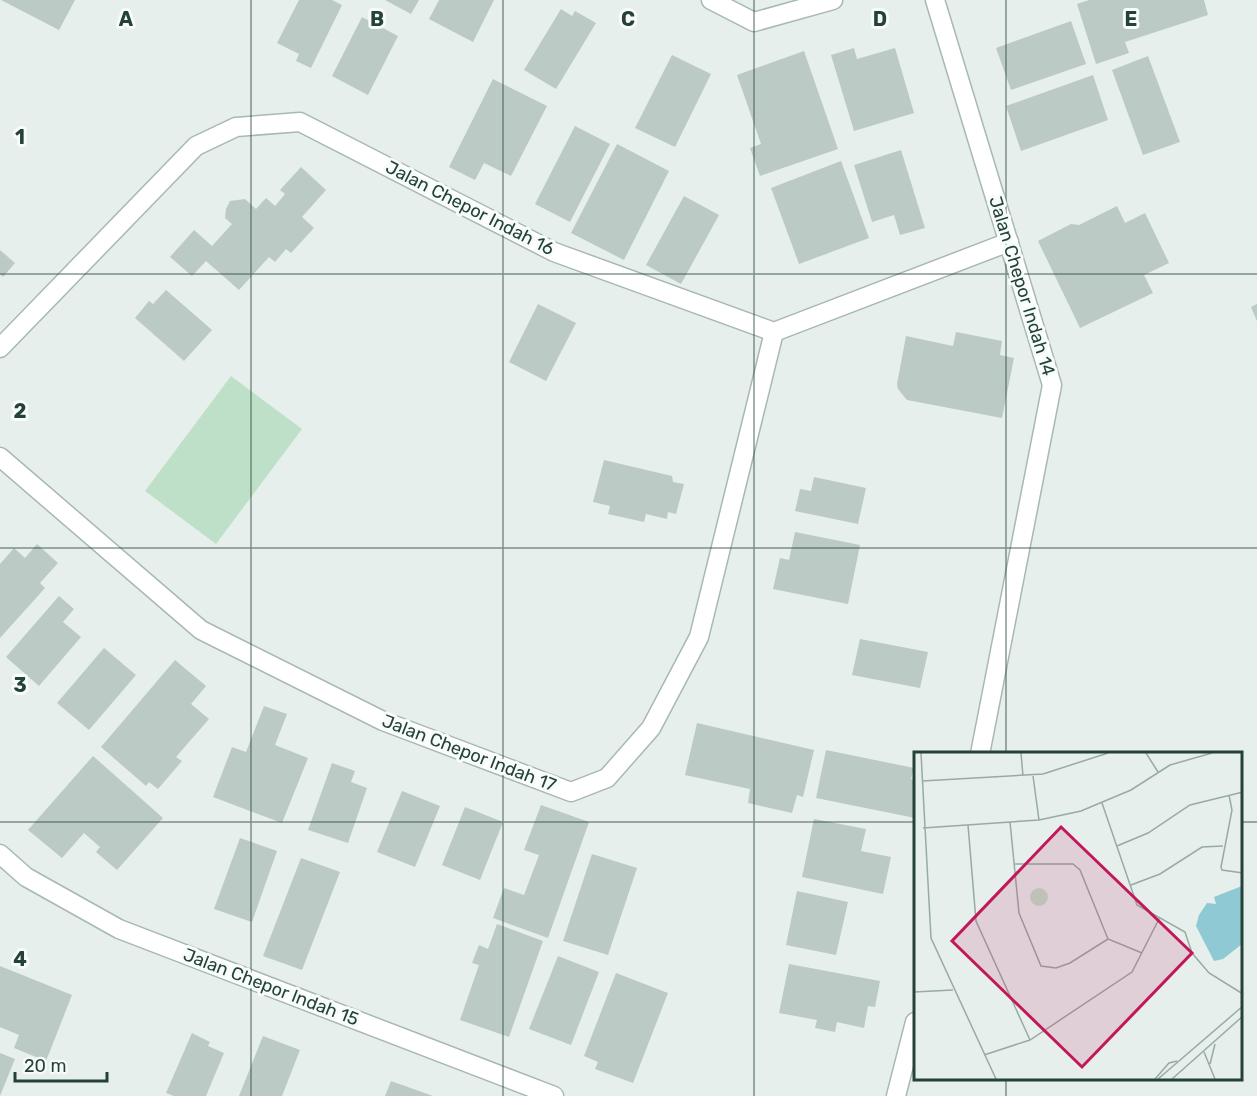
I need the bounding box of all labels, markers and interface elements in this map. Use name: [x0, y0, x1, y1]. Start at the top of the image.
text: A: [119, 7, 134, 31]
text: B: [370, 7, 384, 31]
text: C: [621, 7, 635, 31]
text: D: [873, 7, 887, 31]
text: E: [1125, 7, 1137, 31]
text: 1: [15, 125, 25, 149]
street label: Jalan Chepor Indah 16: [382, 156, 558, 260]
street label: Jalan Chepor Indah 14: [984, 194, 1060, 378]
text: 2: [14, 399, 27, 423]
text: 3: [13, 673, 27, 697]
street label: Jalan Chepor Indah 17: [379, 710, 559, 796]
inset map: [914, 752, 1242, 1081]
street label: Jalan Chepor Indah 15: [180, 943, 362, 1031]
text: 4: [13, 947, 27, 971]
scale bar: [15, 1045, 106, 1083]
text: 20 m: [24, 1055, 66, 1077]

